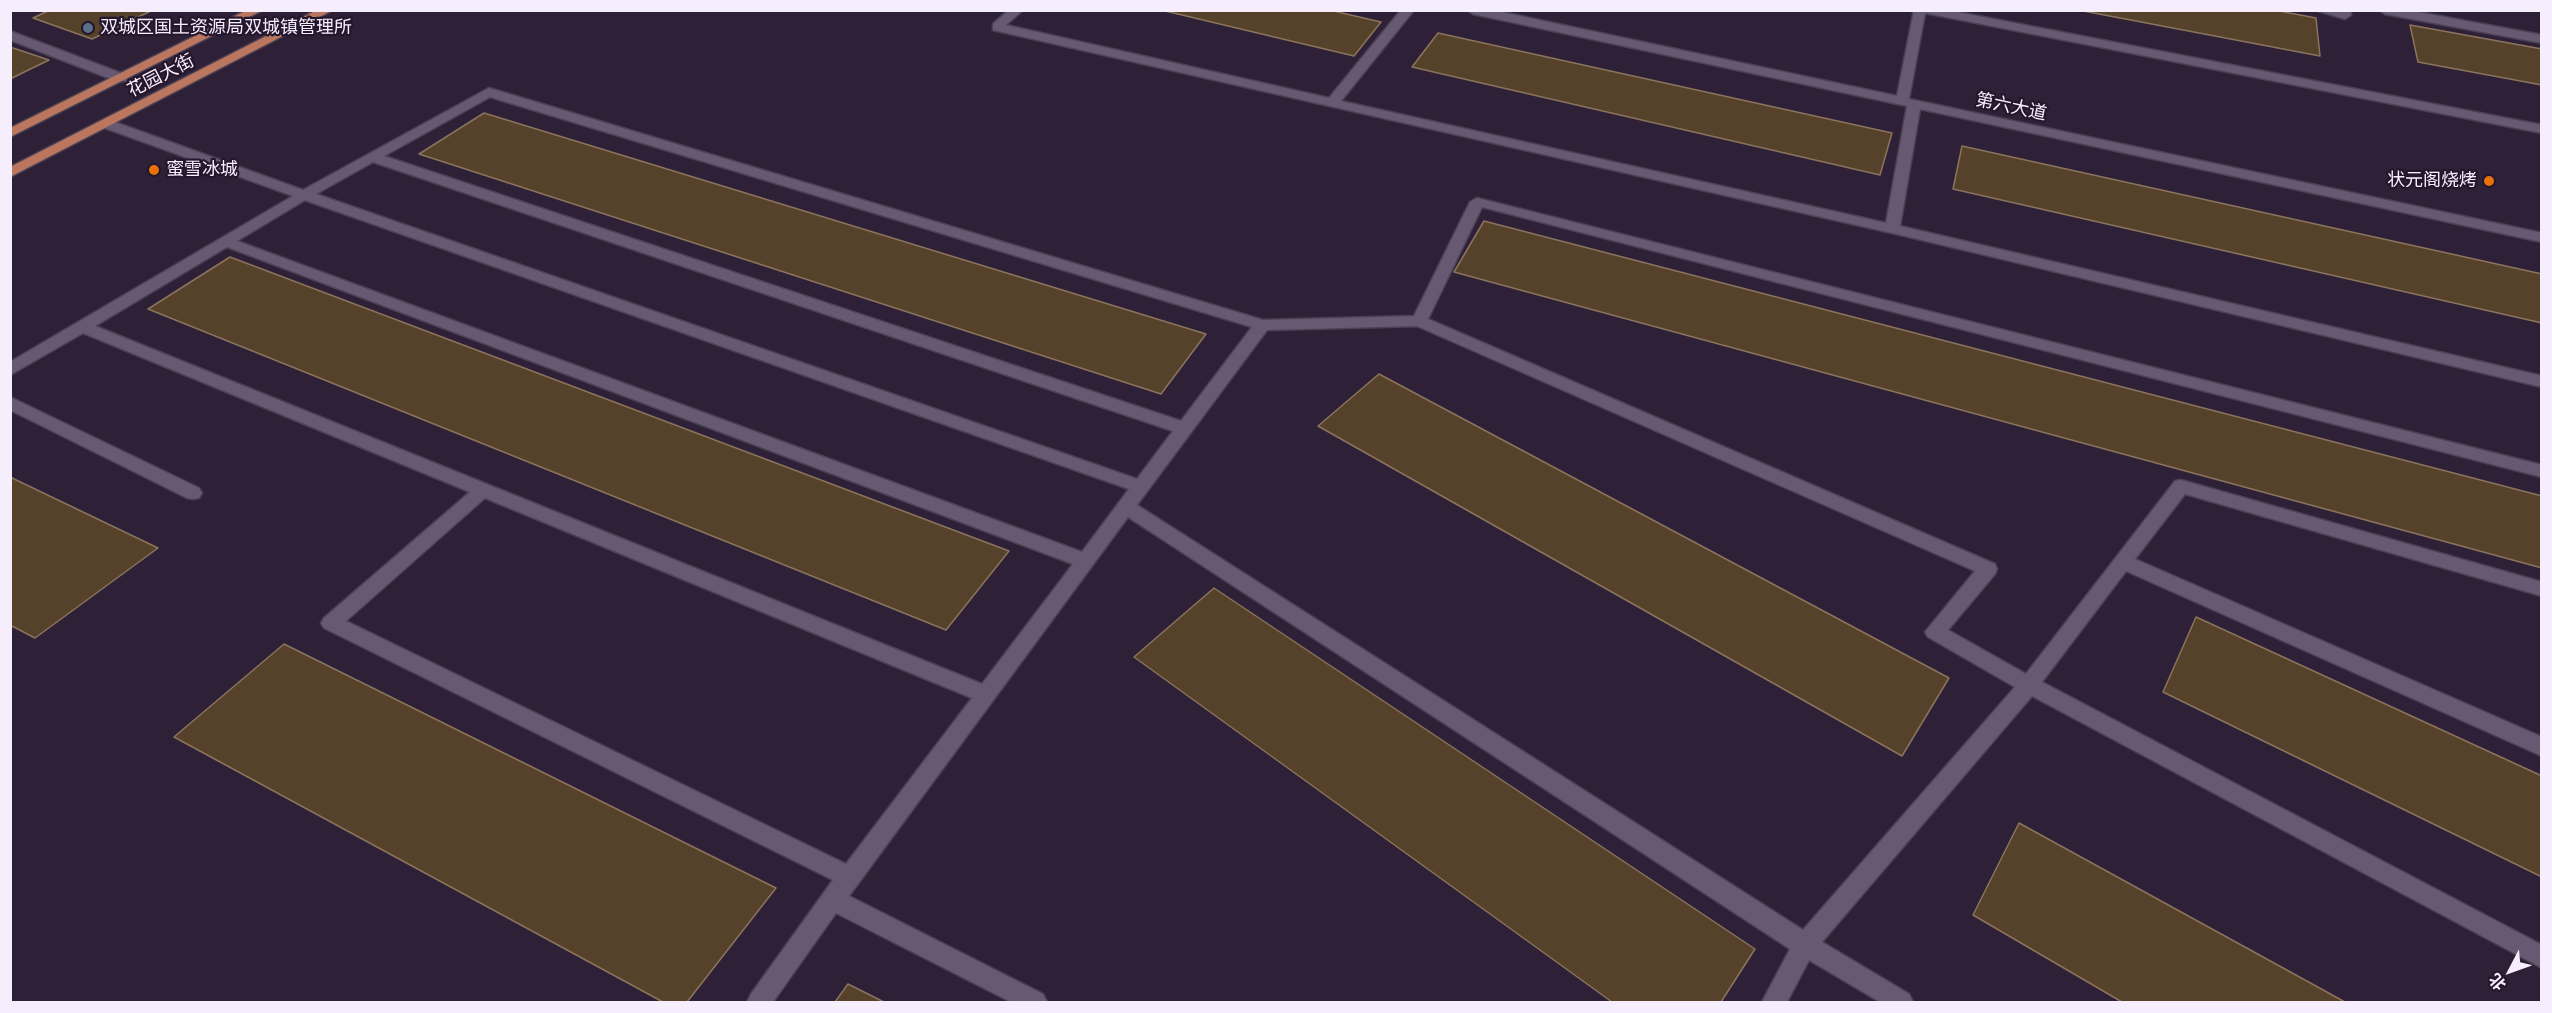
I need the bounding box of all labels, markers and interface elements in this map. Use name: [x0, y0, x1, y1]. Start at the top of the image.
place label: 双城区国土资源局双城镇管理所: [100, 17, 352, 39]
marker: 双城区国土资源局双城镇管理所: [81, 21, 95, 35]
street label: 花园大街: [124, 50, 198, 102]
street label: 第六大道: [1974, 89, 2048, 125]
place label: 蜜雪冰城: [166, 159, 238, 181]
marker: 蜜雪冰城: [147, 163, 161, 177]
place label: 状元阁烧烤: [2387, 170, 2477, 192]
marker: 状元阁烧烤: [2482, 174, 2496, 188]
north arrow: [2480, 941, 2540, 1001]
text: 北: [2482, 969, 2511, 997]

